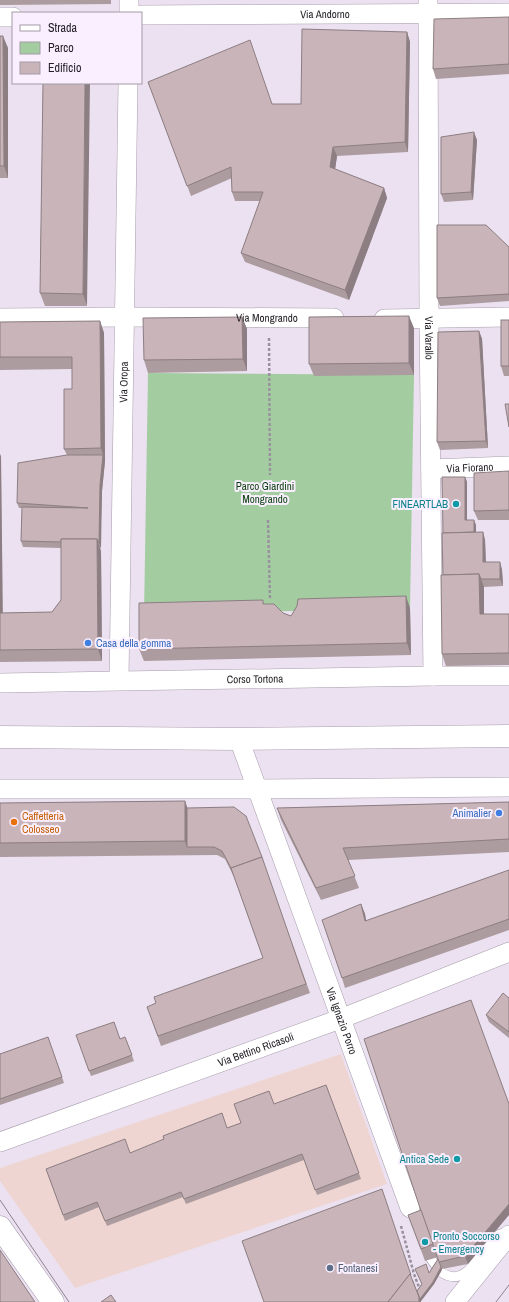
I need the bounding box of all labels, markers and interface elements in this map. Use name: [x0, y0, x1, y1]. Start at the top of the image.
street label: Via Andorno: [300, 7, 350, 21]
legend: [12, 12, 142, 84]
text: Strada: [48, 20, 78, 36]
text: Parco: [48, 40, 74, 56]
text: Edificio: [48, 60, 81, 76]
street label: Via Mongrando: [236, 311, 298, 325]
street label: Via Varallo: [422, 316, 436, 360]
street label: Via Oropa: [116, 361, 131, 403]
street label: Via Fiorano: [446, 460, 494, 475]
park label: Parco Giardini Mongrando: [236, 479, 294, 506]
place label: FINEARTLAB: [393, 497, 448, 511]
marker: FINEARTLAB: [451, 499, 461, 509]
place label: Casa della gomma: [96, 636, 171, 650]
marker: Casa della gomma: [83, 638, 93, 648]
street label: Corso Tortona: [227, 671, 283, 686]
place label: Animalier: [451, 806, 491, 820]
marker: Animalier: [494, 808, 504, 818]
place label: Caffetteria Colosseo: [22, 809, 64, 836]
marker: Caffetteria Colosseo: [9, 817, 19, 827]
street label: Via Ignazio Porro: [323, 985, 360, 1056]
street label: Via Bettino Ricasoli: [216, 1029, 296, 1070]
place label: Antica Sede: [399, 1152, 449, 1166]
marker: Antica Sede: [452, 1154, 462, 1164]
place label: Pronto Soccorso - Emergency: [433, 1229, 500, 1256]
marker: Pronto Soccorso - Emergency: [420, 1237, 430, 1247]
place label: Fontanesi: [338, 1261, 378, 1275]
marker: Fontanesi: [325, 1263, 335, 1273]

